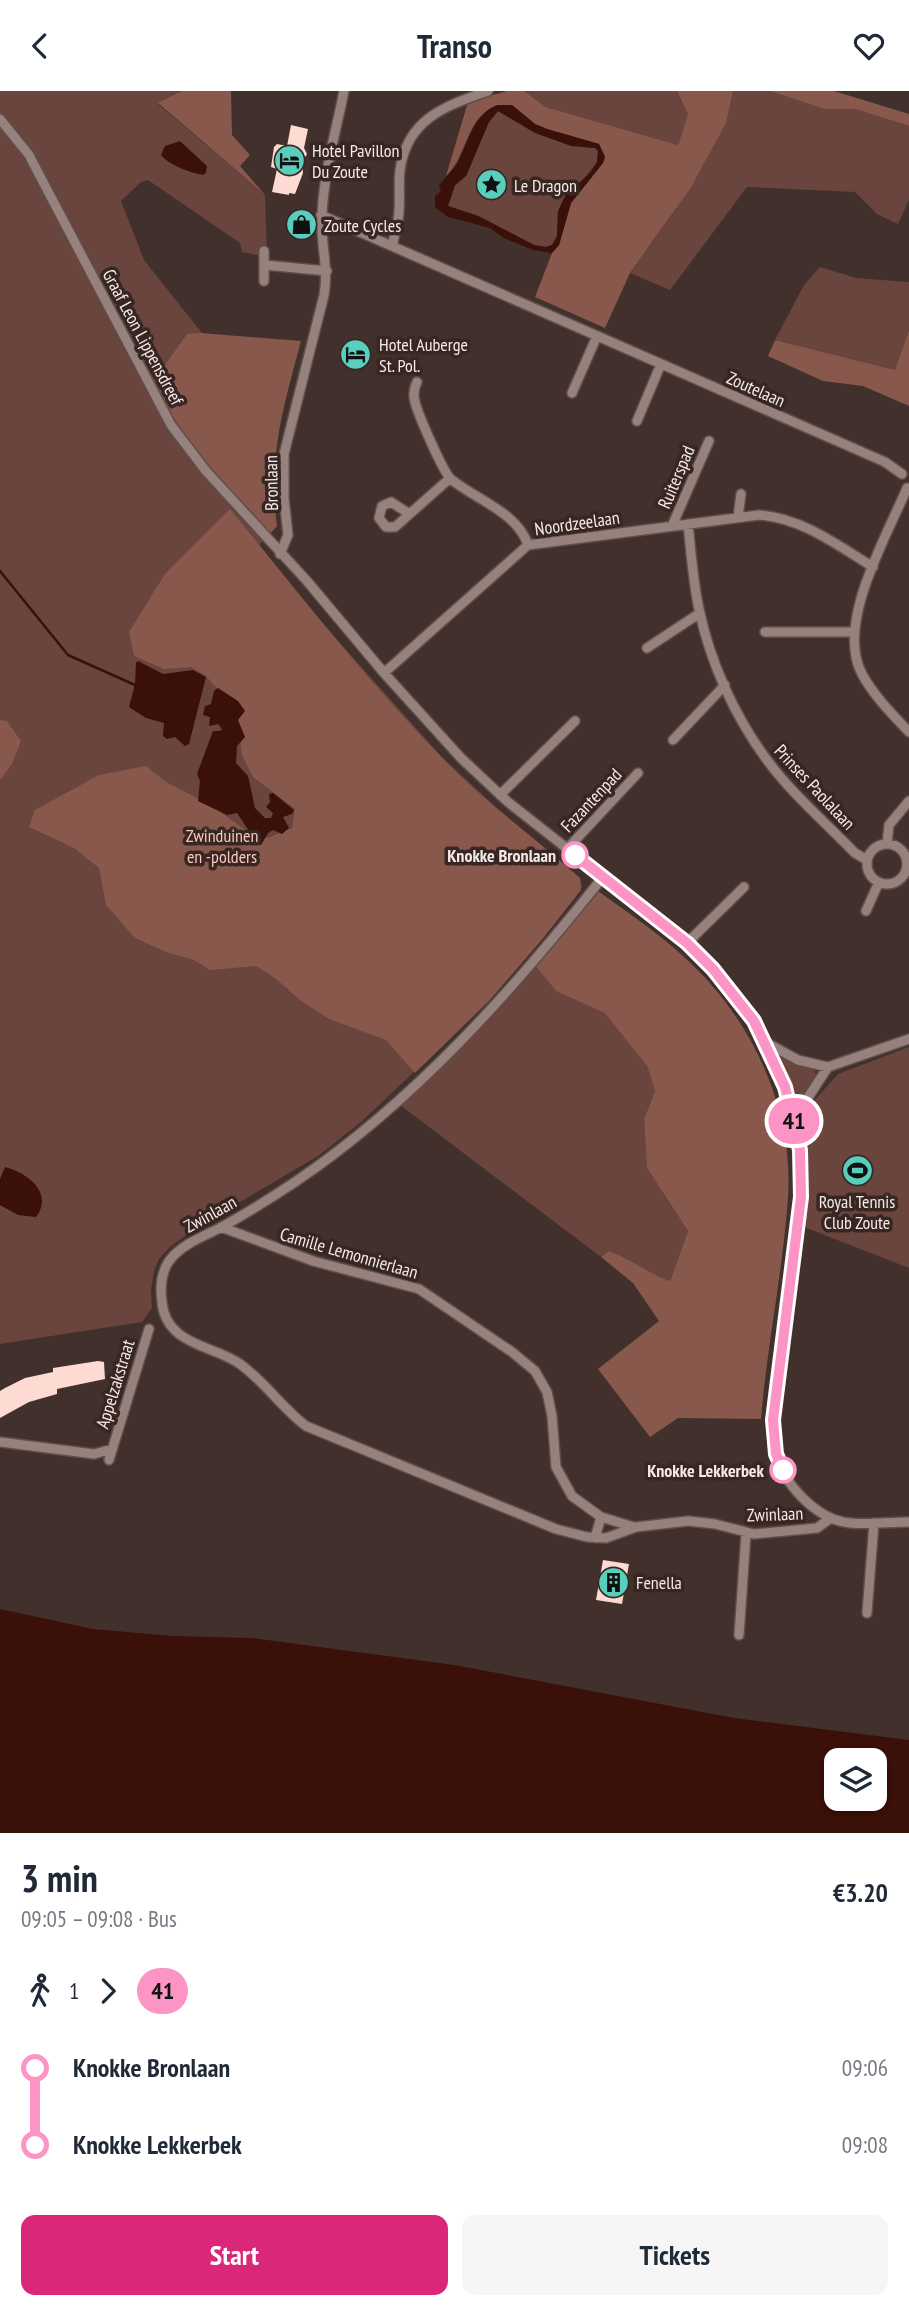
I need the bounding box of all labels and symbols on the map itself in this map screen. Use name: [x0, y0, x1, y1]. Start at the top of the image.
place label: Hotel Pavillon Du Zoute: [312, 139, 399, 183]
hotel icon: Hotel Pavillon Du Zoute: [272, 143, 306, 177]
place icon: Le Dragon: [474, 168, 508, 202]
place label: Le Dragon: [514, 174, 577, 197]
shop icon: Zoute Cycles: [284, 208, 318, 242]
place label: Zoute Cycles: [324, 214, 401, 237]
street label: Graaf Leon Lippensdreef: [97, 265, 189, 410]
place label: Hotel Auberge St. Pol.: [379, 333, 468, 377]
hotel icon: Hotel Auberge St. Pol.: [339, 337, 373, 371]
street label: Zoutelaan: [723, 366, 789, 412]
street label: Ruiterspad: [652, 442, 700, 512]
street label: Bronlaan: [259, 455, 283, 511]
street label: Noordzeelaan: [533, 506, 621, 540]
street label: Prinses Paolalaan: [770, 740, 860, 834]
street label: Fazantenpad: [556, 763, 626, 837]
park label: Zwinduinen en -polders: [186, 824, 258, 868]
marker: Knokke Bronlaan: [562, 842, 588, 868]
place label: Knokke Bronlaan: [447, 844, 556, 867]
line badge: 41: [762, 1098, 826, 1144]
sports icon: Royal Tennis Club Zoute: [840, 1153, 874, 1187]
street label: Zwinlaan: [180, 1190, 240, 1238]
place label: Royal Tennis Club Zoute: [819, 1190, 895, 1234]
street label: Camille Lemonnierlaan: [277, 1222, 421, 1284]
street label: Appelzakstraat: [91, 1337, 139, 1431]
marker: Knokke Lekkerbek: [770, 1457, 796, 1483]
place label: Knokke Lekkerbek: [647, 1459, 765, 1482]
street label: Zwinlaan: [746, 1502, 804, 1526]
building icon: Fenella: [596, 1565, 630, 1599]
place label: Fenella: [636, 1571, 682, 1594]

